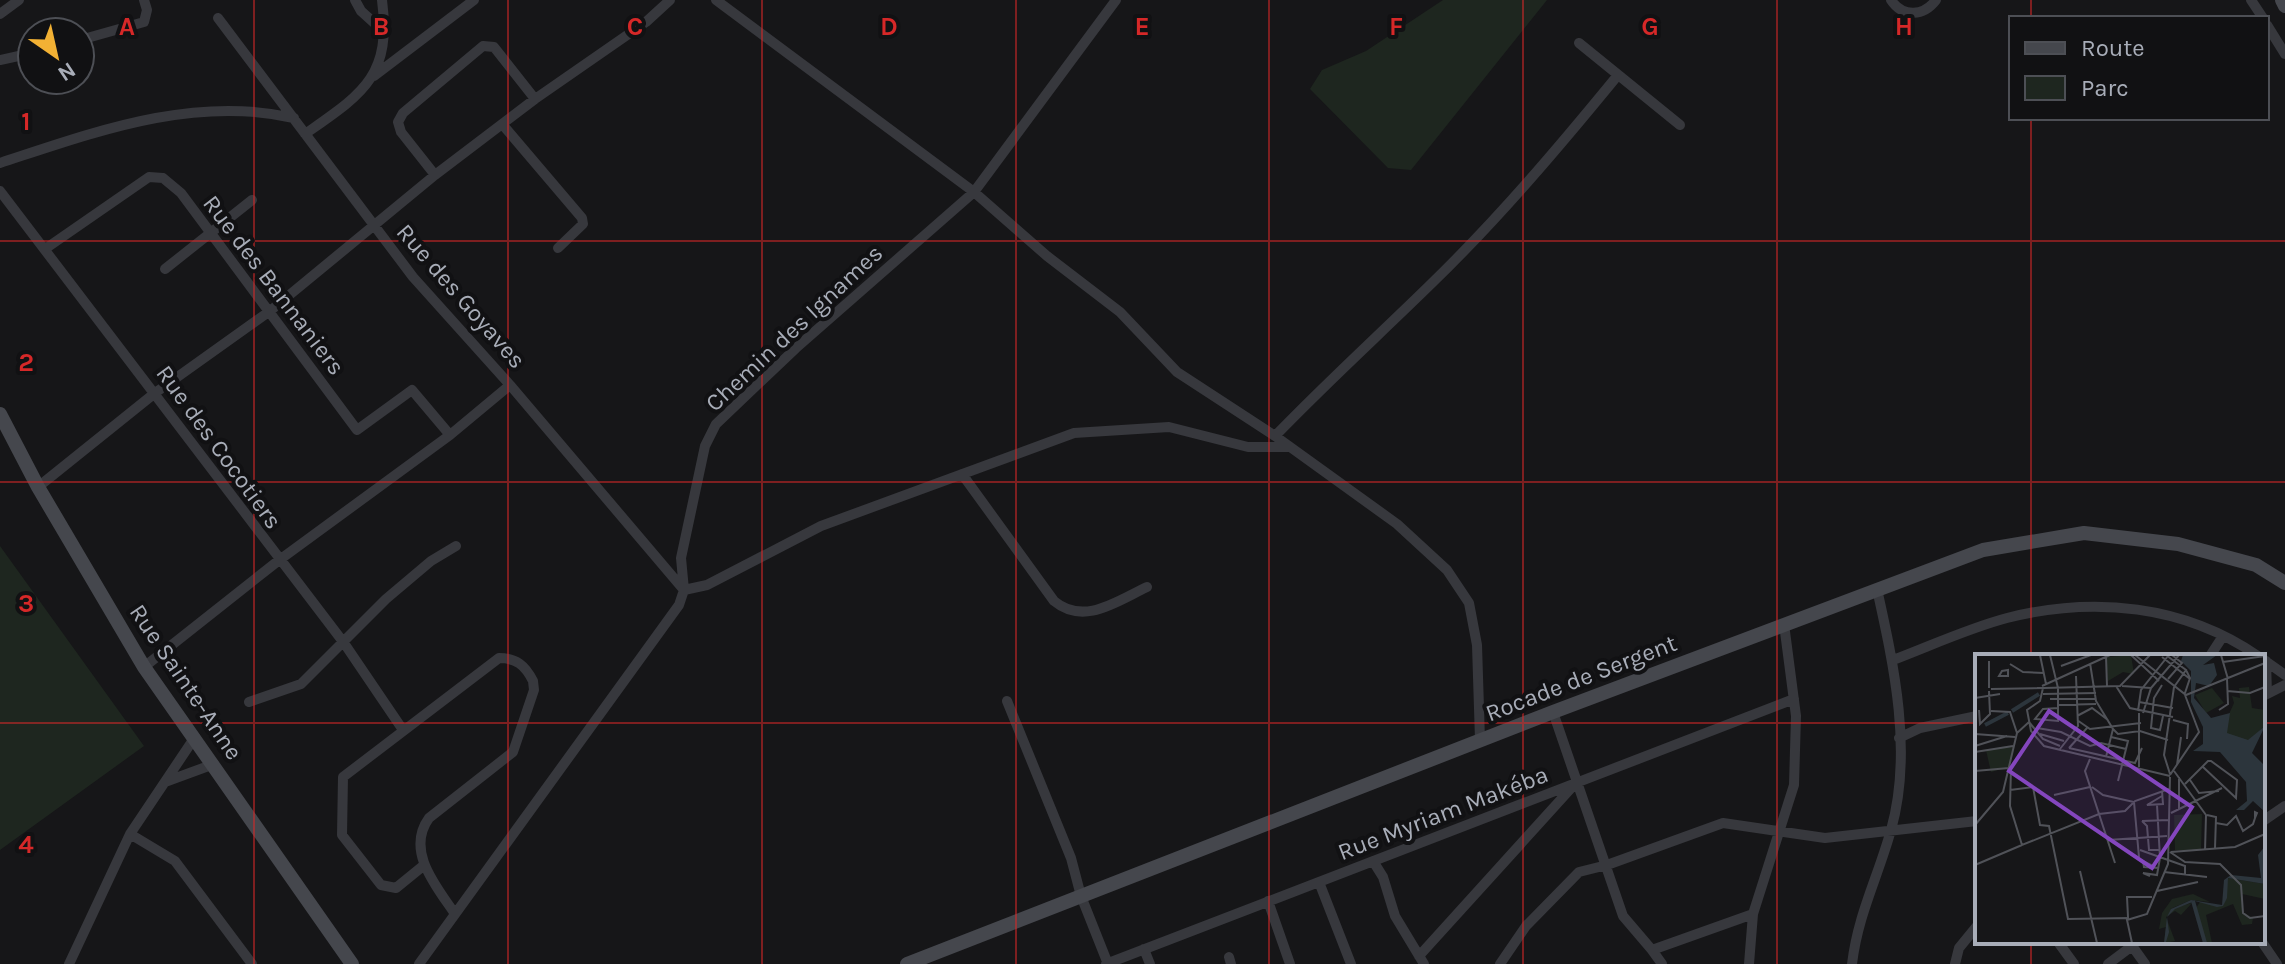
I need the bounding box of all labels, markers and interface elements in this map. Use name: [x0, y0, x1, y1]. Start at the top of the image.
text: A: [119, 11, 135, 42]
text: B: [373, 11, 389, 42]
text: C: [627, 11, 643, 42]
text: D: [880, 11, 898, 42]
text: E: [1134, 11, 1150, 42]
text: F: [1389, 11, 1403, 42]
text: G: [1641, 11, 1659, 42]
text: H: [1895, 11, 1913, 42]
north arrow: [16, 16, 96, 96]
legend: [2009, 16, 2269, 120]
text: Route: [2081, 34, 2145, 62]
text: N: [53, 57, 80, 87]
text: Parc: [2081, 74, 2129, 102]
text: 1: [21, 106, 31, 137]
street label: Rue des Bannaniers: [197, 190, 351, 380]
street label: Rue des Goyaves: [391, 218, 531, 374]
street label: Chemin des Ignames: [700, 239, 888, 417]
text: 2: [18, 347, 34, 378]
street label: Rue des Cocotiers: [150, 360, 288, 534]
text: 3: [18, 588, 34, 619]
street label: Rue Sainte-Anne: [124, 599, 248, 765]
street label: Rocade de Sergent: [1482, 629, 1680, 727]
inset map: [1975, 654, 2265, 944]
street label: Rue Myriam Makéba: [1334, 760, 1552, 866]
text: 4: [18, 829, 34, 860]

